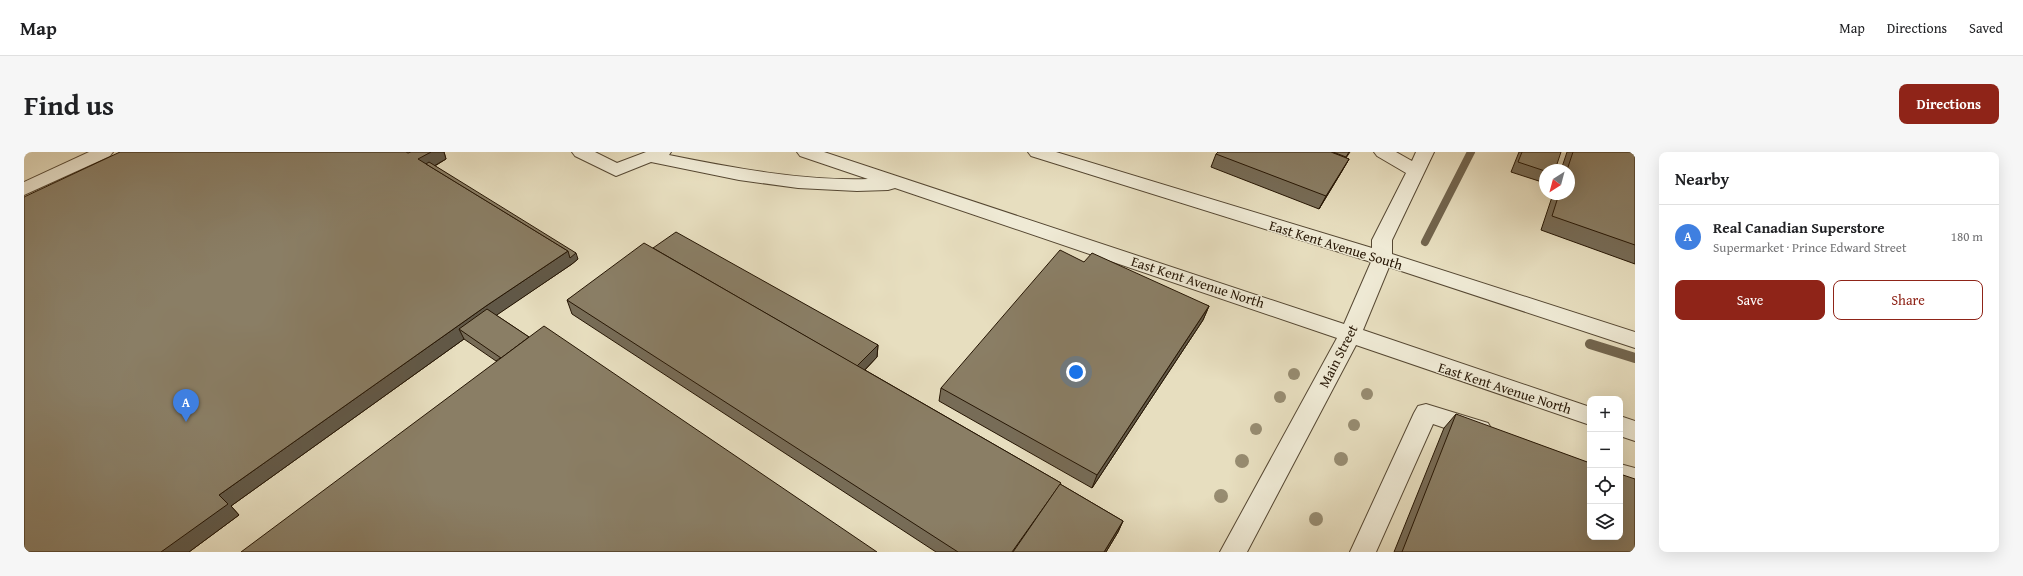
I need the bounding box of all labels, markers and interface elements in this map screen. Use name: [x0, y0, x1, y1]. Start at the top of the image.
text: Map: [20, 14, 57, 42]
text: Map: [1839, 18, 1865, 38]
text: Directions: [1887, 18, 1947, 38]
text: Saved: [1969, 18, 2003, 38]
text: Find us: [24, 84, 114, 125]
button: Directions: [1899, 84, 1999, 124]
north arrow: [1539, 164, 1575, 200]
text: Nearby: [1675, 166, 1729, 191]
street label: East Kent Avenue South: [1267, 215, 1405, 275]
text: Real Canadian Superstore: [1713, 217, 1885, 238]
text: A: [1684, 227, 1692, 246]
text: 180 m: [1951, 227, 1983, 246]
text: Supermarket · Prince Edward Street: [1713, 238, 1907, 257]
street label: East Kent Avenue North: [1129, 251, 1267, 313]
button: Save: [1675, 280, 1825, 320]
button: Share: [1833, 280, 1983, 320]
street label: Main Street: [1314, 321, 1362, 391]
street label: East Kent Avenue North: [1436, 357, 1574, 419]
your location: [1066, 362, 1086, 382]
pin: A: [173, 389, 199, 422]
map controls: [1587, 396, 1623, 540]
button: +: [1587, 396, 1623, 432]
button: −: [1587, 432, 1623, 468]
button: locate: [1587, 468, 1623, 504]
button: layers: [1587, 504, 1623, 540]

